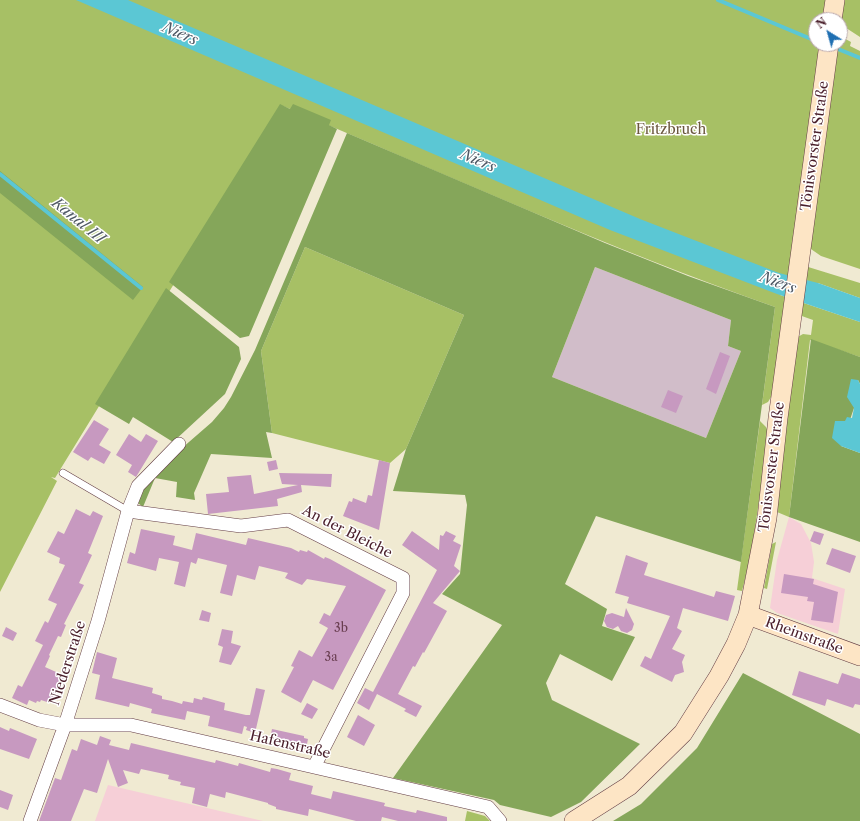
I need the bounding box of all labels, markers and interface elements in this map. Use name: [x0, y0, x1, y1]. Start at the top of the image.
north arrow: [808, 12, 848, 52]
text: N: [813, 15, 829, 32]
water label: Niers: [159, 18, 201, 50]
street label: Tönisvorster Straße: [798, 80, 832, 212]
park label: Fritzbruch: [636, 122, 706, 138]
water label: Niers: [457, 145, 499, 177]
water label: Kanal III: [48, 194, 108, 248]
water label: Niers: [757, 268, 799, 298]
street label: Tönisvorster Straße: [756, 401, 788, 533]
street label: An der Bleiche: [299, 502, 395, 562]
street label: Rheinstraße: [763, 614, 845, 658]
street label: Niederstraße: [46, 619, 90, 707]
house number: 3b: [334, 622, 348, 636]
house number: 3a: [325, 651, 337, 665]
street label: Hafenstraße: [248, 728, 332, 762]

